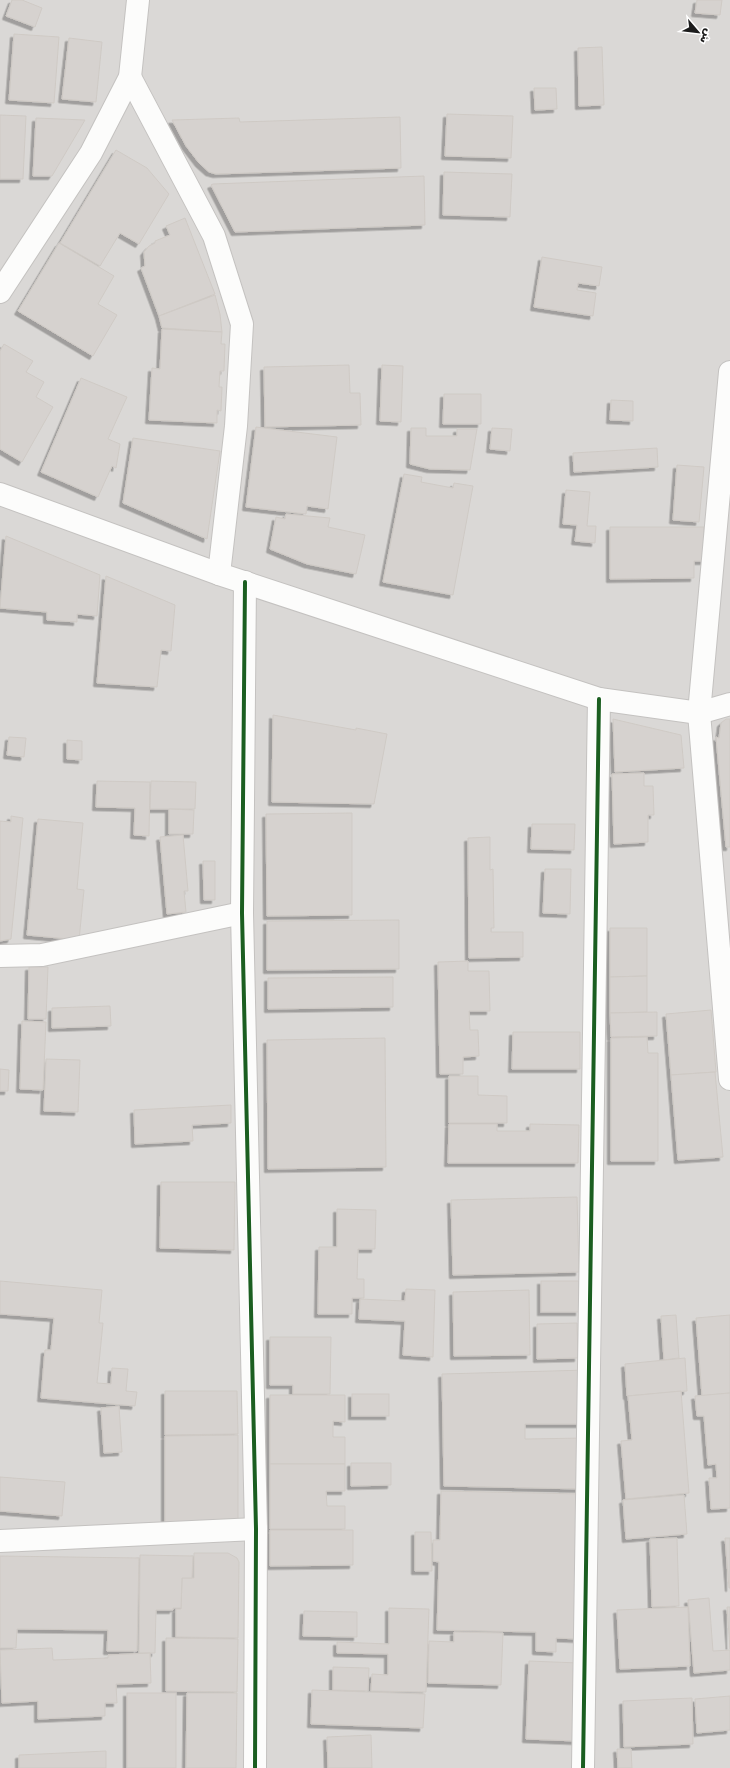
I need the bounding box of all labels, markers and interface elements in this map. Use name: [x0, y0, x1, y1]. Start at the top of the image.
north arrow: [678, 12, 718, 52]
text: ش: [697, 27, 716, 46]

